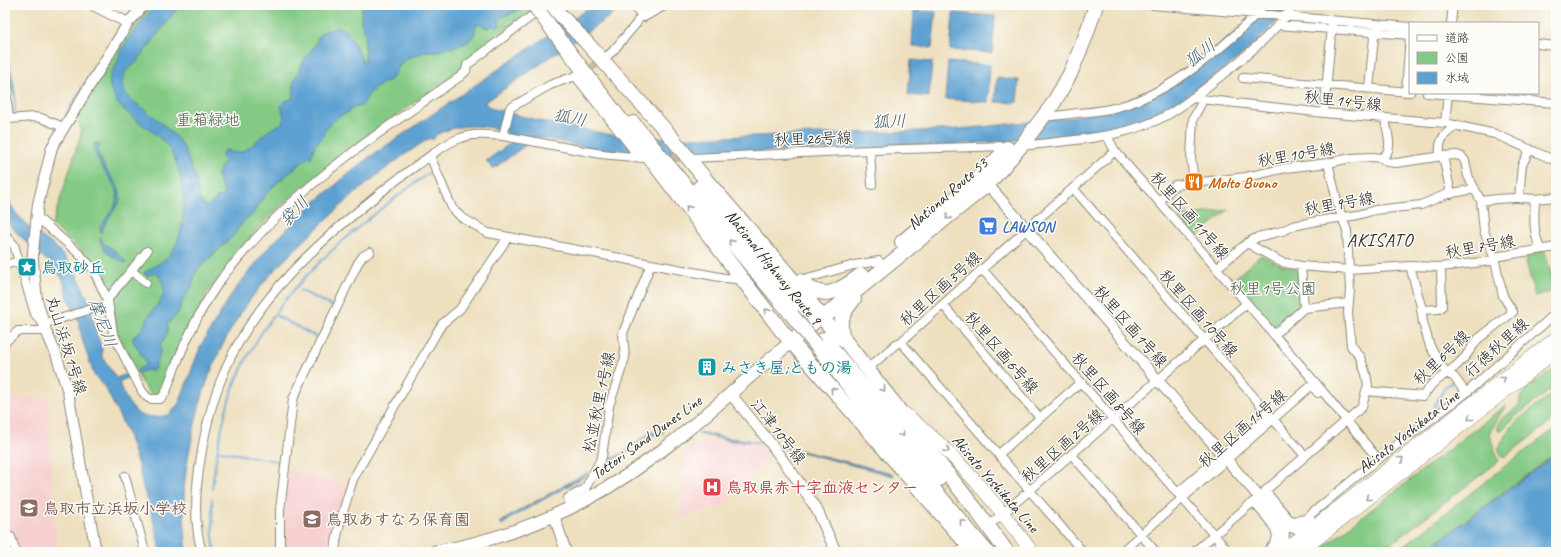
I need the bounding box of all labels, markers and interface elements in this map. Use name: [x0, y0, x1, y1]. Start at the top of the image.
legend: [1409, 22, 1539, 94]
text: 道路: [1445, 30, 1469, 46]
water label: 狐川: [1180, 35, 1220, 72]
text: 公園: [1445, 50, 1469, 66]
text: 水域: [1445, 70, 1469, 86]
street label: 秋里14号線: [1303, 87, 1383, 115]
water label: 狐川: [551, 104, 589, 131]
park label: 重箱緑地: [176, 110, 240, 130]
water label: 狐川: [872, 110, 906, 133]
street label: 秋里26号線: [774, 128, 853, 150]
street label: 秋里10号線: [1256, 138, 1337, 172]
street label: National Route 53: [903, 152, 993, 234]
street label: 秋里区画11号線: [1145, 167, 1233, 264]
restaurant icon: Molto Buono: [1183, 171, 1205, 193]
place label: Molto Buono: [1208, 173, 1279, 193]
street label: 秋里9号線: [1302, 188, 1376, 220]
water label: 袋川: [275, 192, 314, 231]
one-way arrow: [686, 206, 693, 213]
street label: National Highway Route 9: [721, 206, 827, 330]
one-way arrow: [946, 213, 953, 220]
supermarket icon: LAWSON: [977, 215, 999, 237]
place label: LAWSON: [1002, 217, 1057, 237]
district label: AKISATO: [1347, 229, 1414, 251]
street label: 秋里7号線: [1443, 231, 1517, 263]
one-way arrow: [729, 239, 736, 247]
street label: 秋里区画3号線: [896, 247, 986, 331]
place icon: 鳥取砂丘: [16, 256, 38, 278]
place label: 鳥取砂丘: [41, 258, 105, 278]
street label: 秋里区画10号線: [1154, 265, 1242, 362]
park label: 秋里1号公園: [1229, 279, 1317, 299]
street label: 秋里区画1号線: [1089, 281, 1172, 372]
street label: 丸山浜坂1号線: [41, 293, 91, 398]
water label: 摩尼川: [84, 296, 121, 351]
street label: 秋里区画6号線: [960, 307, 1043, 398]
one-way arrow: [765, 309, 772, 316]
street label: 行徳秋里線: [1460, 314, 1533, 382]
street label: 秋里6号線: [1409, 326, 1474, 390]
street label: 秋里区画8号線: [1067, 348, 1150, 439]
street label: 松並秋里1号線: [578, 350, 619, 455]
building icon: みさき屋;ともの湯: [696, 356, 718, 378]
place label: みさき屋;ともの湯: [721, 358, 852, 378]
one-way arrow: [1499, 377, 1506, 384]
one-way arrow: [878, 384, 885, 391]
street label: 秋里区画14号線: [1194, 385, 1291, 473]
street label: Akisato Yoshikata Line: [1354, 385, 1465, 478]
one-way arrow: [830, 387, 837, 394]
street label: Tottori Sand Dunes Line: [588, 390, 707, 485]
street label: 江津10号線: [746, 395, 810, 469]
street label: 秋里区画2号線: [1017, 404, 1108, 487]
one-way arrow: [1468, 413, 1475, 420]
one-way arrow: [897, 429, 904, 436]
street label: Akisato Yoshikata Line: [947, 431, 1044, 538]
one-way arrow: [942, 445, 950, 453]
one-way arrow: [1396, 457, 1403, 464]
hospital icon: 鳥取県赤十字血液センター: [701, 476, 723, 498]
place label: 鳥取県赤十字血液センター: [726, 478, 918, 498]
one-way arrow: [1366, 494, 1373, 501]
school or university icon: 鳥取市立浜坂小学校: [18, 497, 40, 519]
place label: 鳥取市立浜坂小学校: [43, 499, 187, 519]
school or university icon: 鳥取あすなろ保育園: [301, 508, 323, 530]
place label: 鳥取あすなろ保育園: [326, 510, 470, 530]
one-way arrow: [959, 520, 966, 527]

